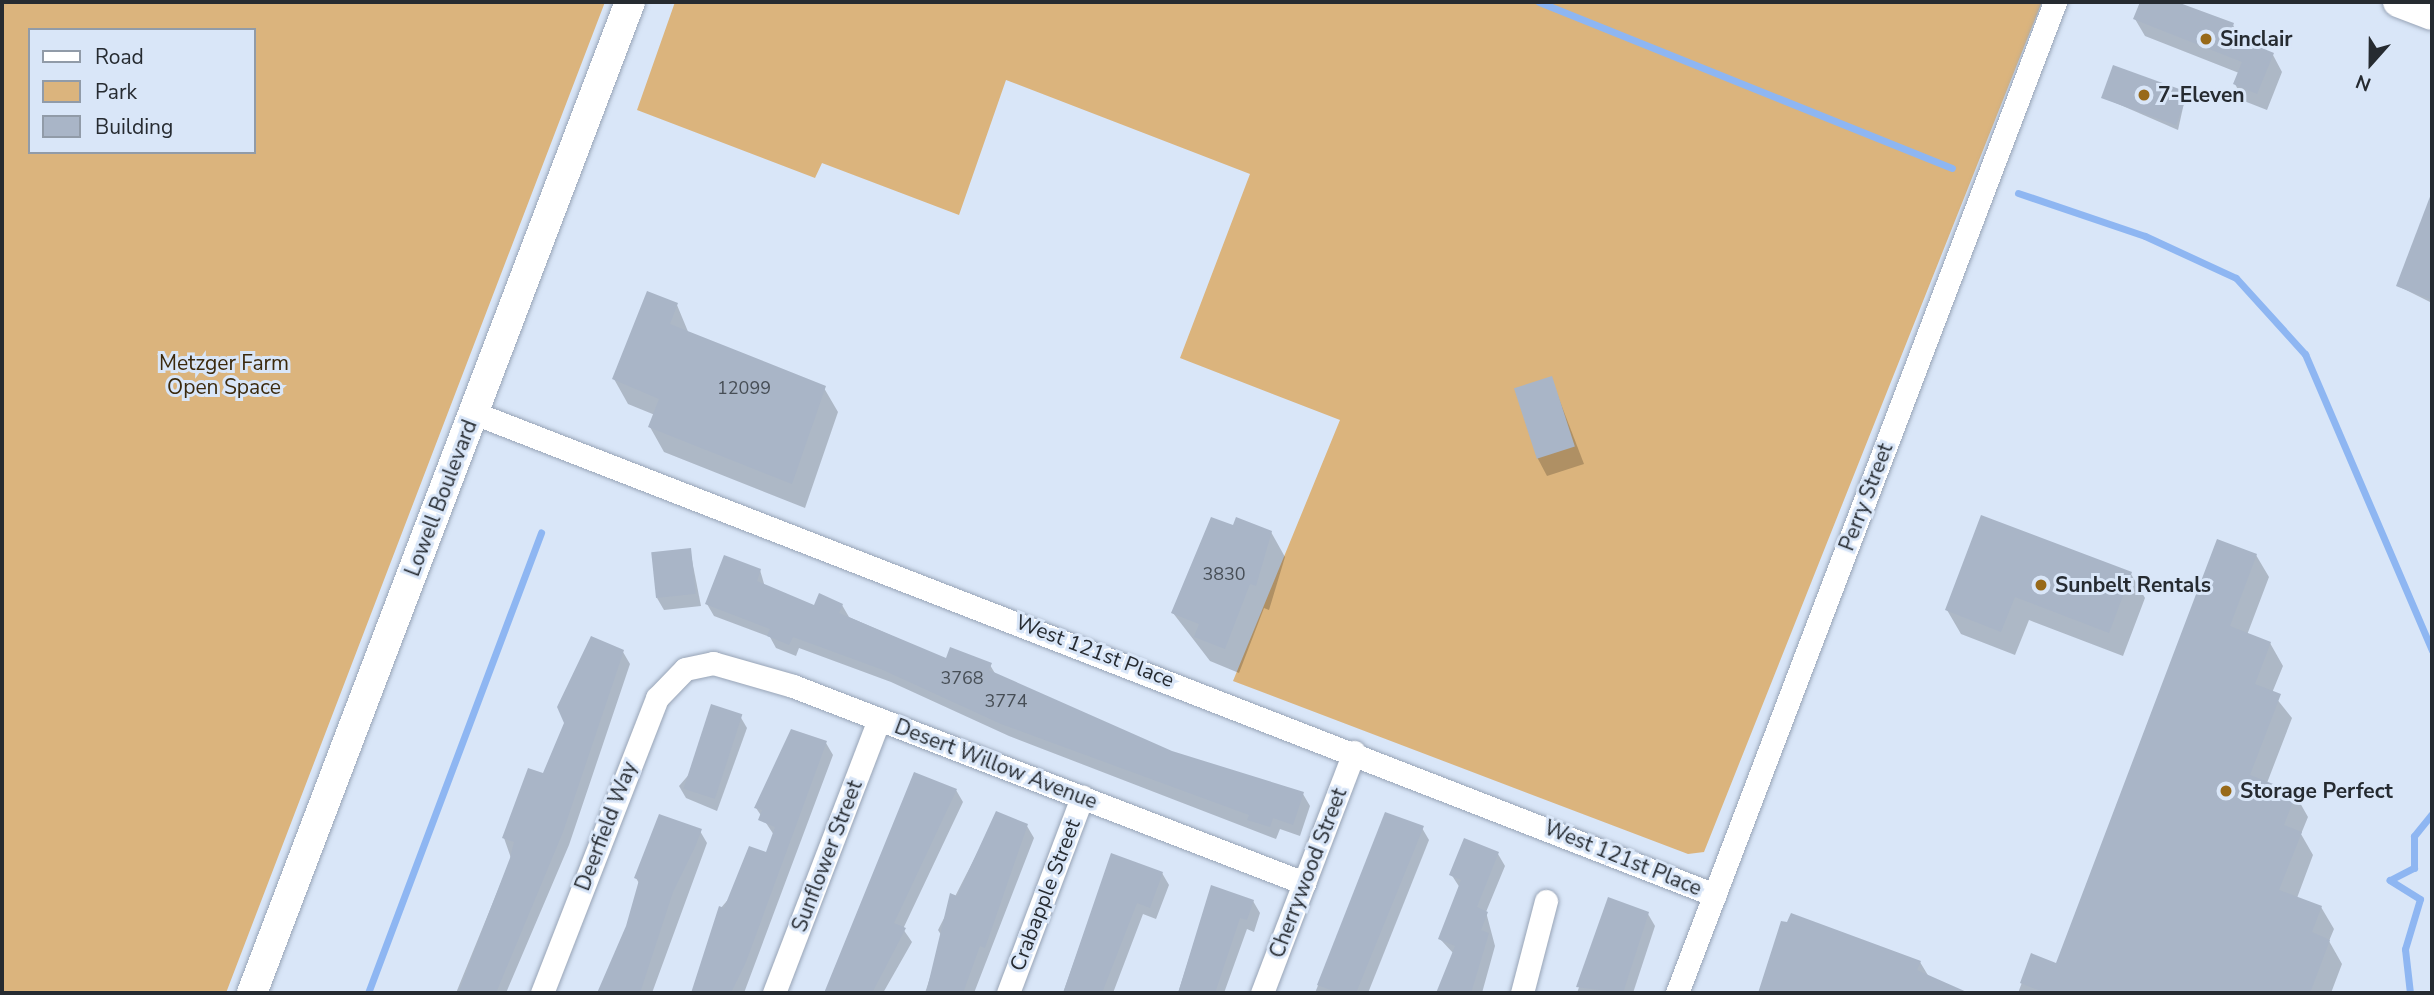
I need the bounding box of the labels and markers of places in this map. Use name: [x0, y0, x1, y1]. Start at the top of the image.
place label: Sinclair: [2220, 26, 2293, 52]
marker: Sinclair: [2198, 31, 2214, 47]
place label: 7-Eleven: [2158, 82, 2245, 108]
marker: 7-Eleven: [2136, 87, 2152, 103]
place label: Sunbelt Rentals: [2055, 572, 2211, 598]
marker: Sunbelt Rentals: [2033, 577, 2049, 593]
place label: Storage Perfect: [2240, 778, 2393, 804]
marker: Storage Perfect: [2218, 783, 2234, 799]

